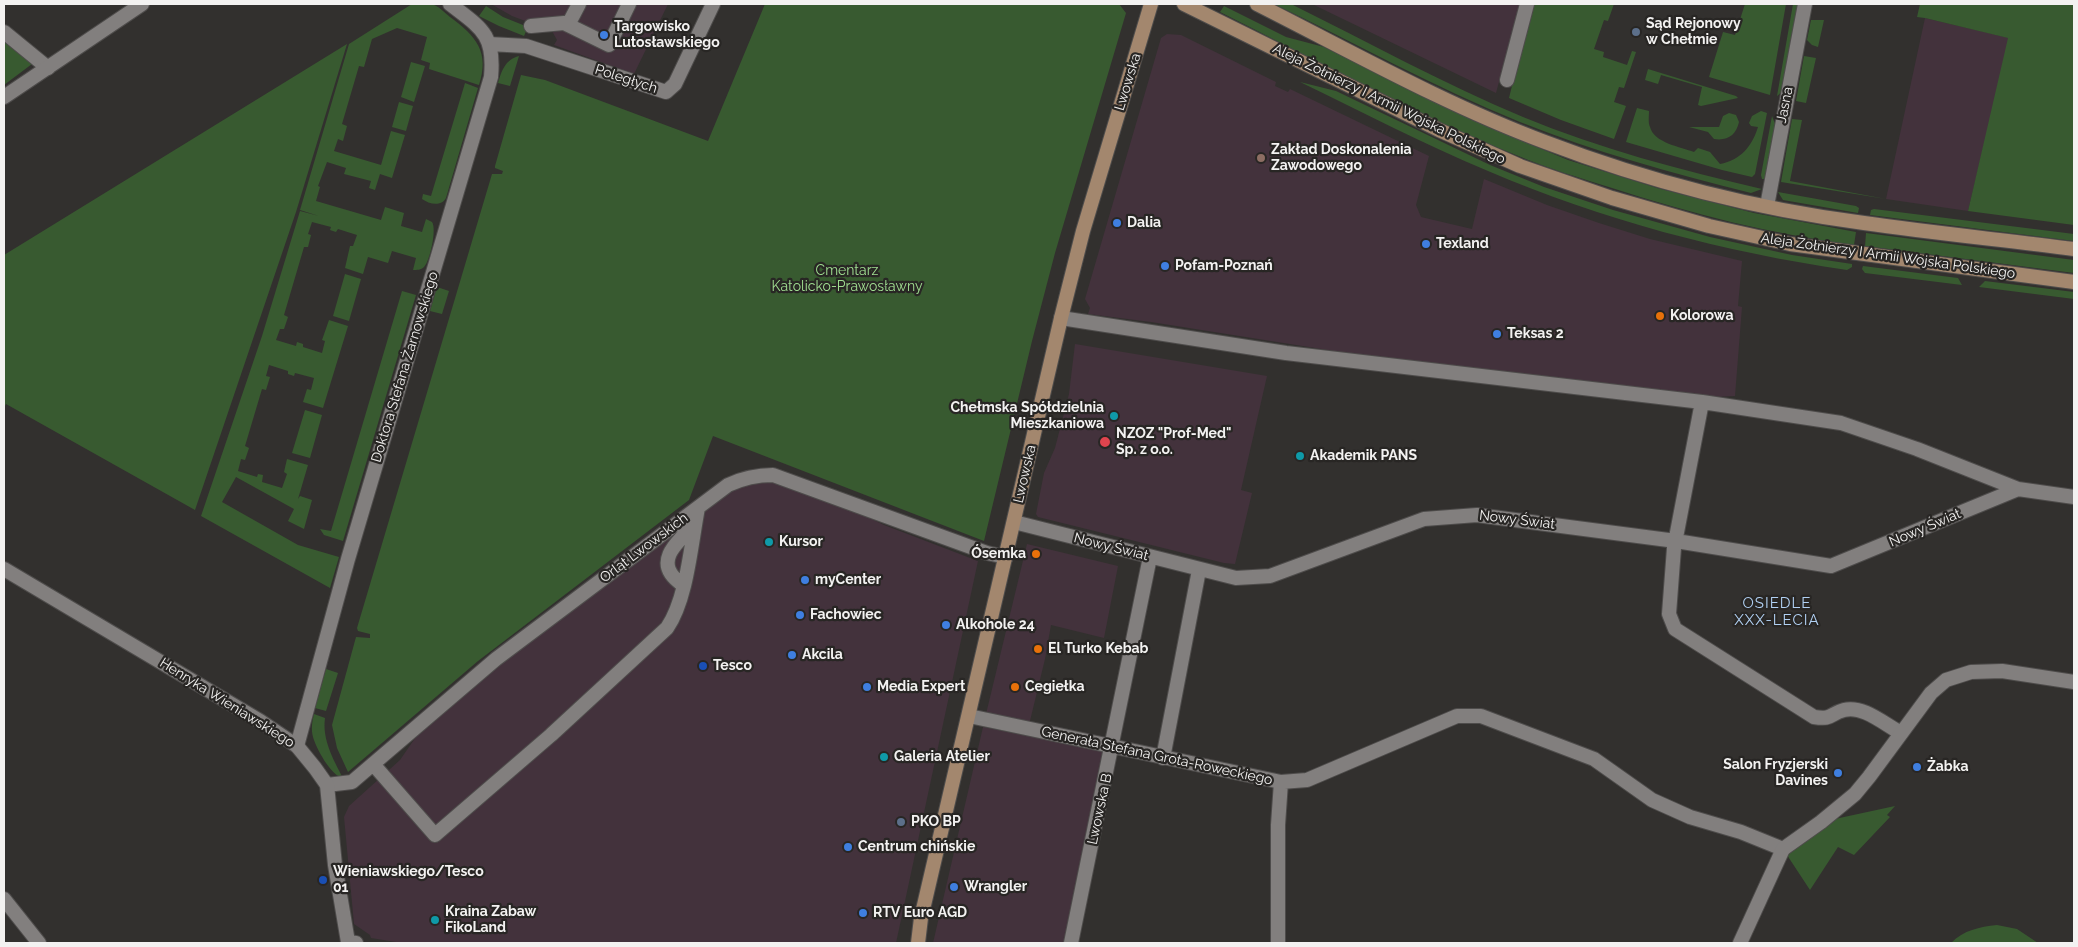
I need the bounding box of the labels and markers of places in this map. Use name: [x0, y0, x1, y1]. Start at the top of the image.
place label: Sąd Rejonowy w Chełmie: [1646, 16, 1741, 48]
place label: Targowisko Lutosławskiego: [614, 19, 720, 52]
marker: Sąd Rejonowy w Chełmie: [1630, 26, 1642, 38]
marker: Targowisko Lutosławskiego: [598, 29, 610, 41]
place label: Zakład Doskonalenia Zawodowego: [1271, 142, 1412, 174]
marker: Zakład Doskonalenia Zawodowego: [1255, 152, 1267, 164]
place label: Dalia: [1127, 215, 1161, 231]
marker: Dalia: [1111, 217, 1123, 229]
place label: Texland: [1436, 236, 1489, 252]
marker: Texland: [1420, 238, 1432, 250]
place label: Pofam-Poznań: [1175, 258, 1273, 274]
marker: Pofam-Poznań: [1159, 260, 1171, 272]
place label: Kolorowa: [1670, 308, 1733, 324]
marker: Kolorowa: [1654, 310, 1666, 322]
place label: Teksas 2: [1507, 326, 1564, 342]
marker: Teksas 2: [1491, 328, 1503, 340]
place label: Chełmska Spółdzielnia Mieszkaniowa: [951, 400, 1104, 432]
marker: Chełmska Spółdzielnia Mieszkaniowa: [1108, 410, 1120, 422]
place label: NZOZ "Prof-Med" Sp. z o.o.: [1116, 426, 1232, 458]
marker: NZOZ "Prof-Med" Sp. z o.o.: [1098, 435, 1112, 449]
place label: Akademik PANS: [1310, 448, 1417, 464]
marker: Akademik PANS: [1294, 450, 1306, 462]
place label: Kursor: [779, 534, 823, 550]
marker: Kursor: [763, 536, 775, 548]
place label: Ósemka: [971, 546, 1026, 562]
marker: Ósemka: [1030, 548, 1042, 560]
place label: myCenter: [815, 572, 881, 588]
marker: myCenter: [799, 574, 811, 586]
place label: Fachowiec: [810, 607, 882, 623]
marker: Fachowiec: [794, 609, 806, 621]
place label: Alkohole 24: [956, 617, 1035, 633]
marker: Alkohole 24: [940, 619, 952, 631]
place label: El Turko Kebab: [1048, 641, 1148, 657]
marker: El Turko Kebab: [1032, 643, 1044, 655]
place label: Akcila: [802, 647, 843, 663]
marker: Akcila: [786, 649, 798, 661]
place label: Tesco: [713, 658, 752, 674]
marker: Tesco: [697, 660, 709, 672]
place label: Media Expert: [877, 679, 965, 695]
place label: Cegiełka: [1025, 679, 1084, 695]
marker: Media Expert: [861, 681, 873, 693]
marker: Cegiełka: [1009, 681, 1021, 693]
place label: Galeria Atelier: [894, 749, 990, 765]
marker: Galeria Atelier: [878, 751, 890, 763]
place label: Salon Fryzjerski Davines: [1723, 757, 1828, 790]
place label: Żabka: [1927, 759, 1968, 775]
marker: Żabka: [1911, 761, 1923, 773]
marker: Salon Fryzjerski Davines: [1832, 767, 1844, 779]
place label: PKO BP: [911, 814, 961, 830]
marker: PKO BP: [895, 816, 907, 828]
place label: Centrum chińskie: [858, 839, 975, 855]
marker: Centrum chińskie: [842, 841, 854, 853]
place label: Wieniawskiego/Tesco 01: [333, 864, 484, 896]
marker: Wieniawskiego/Tesco 01: [317, 874, 329, 886]
place label: Wrangler: [964, 879, 1027, 895]
marker: Wrangler: [948, 881, 960, 893]
place label: Kraina Zabaw FikoLand: [445, 904, 536, 936]
place label: RTV Euro AGD: [873, 905, 967, 921]
marker: RTV Euro AGD: [857, 907, 869, 919]
marker: Kraina Zabaw FikoLand: [429, 914, 441, 926]

